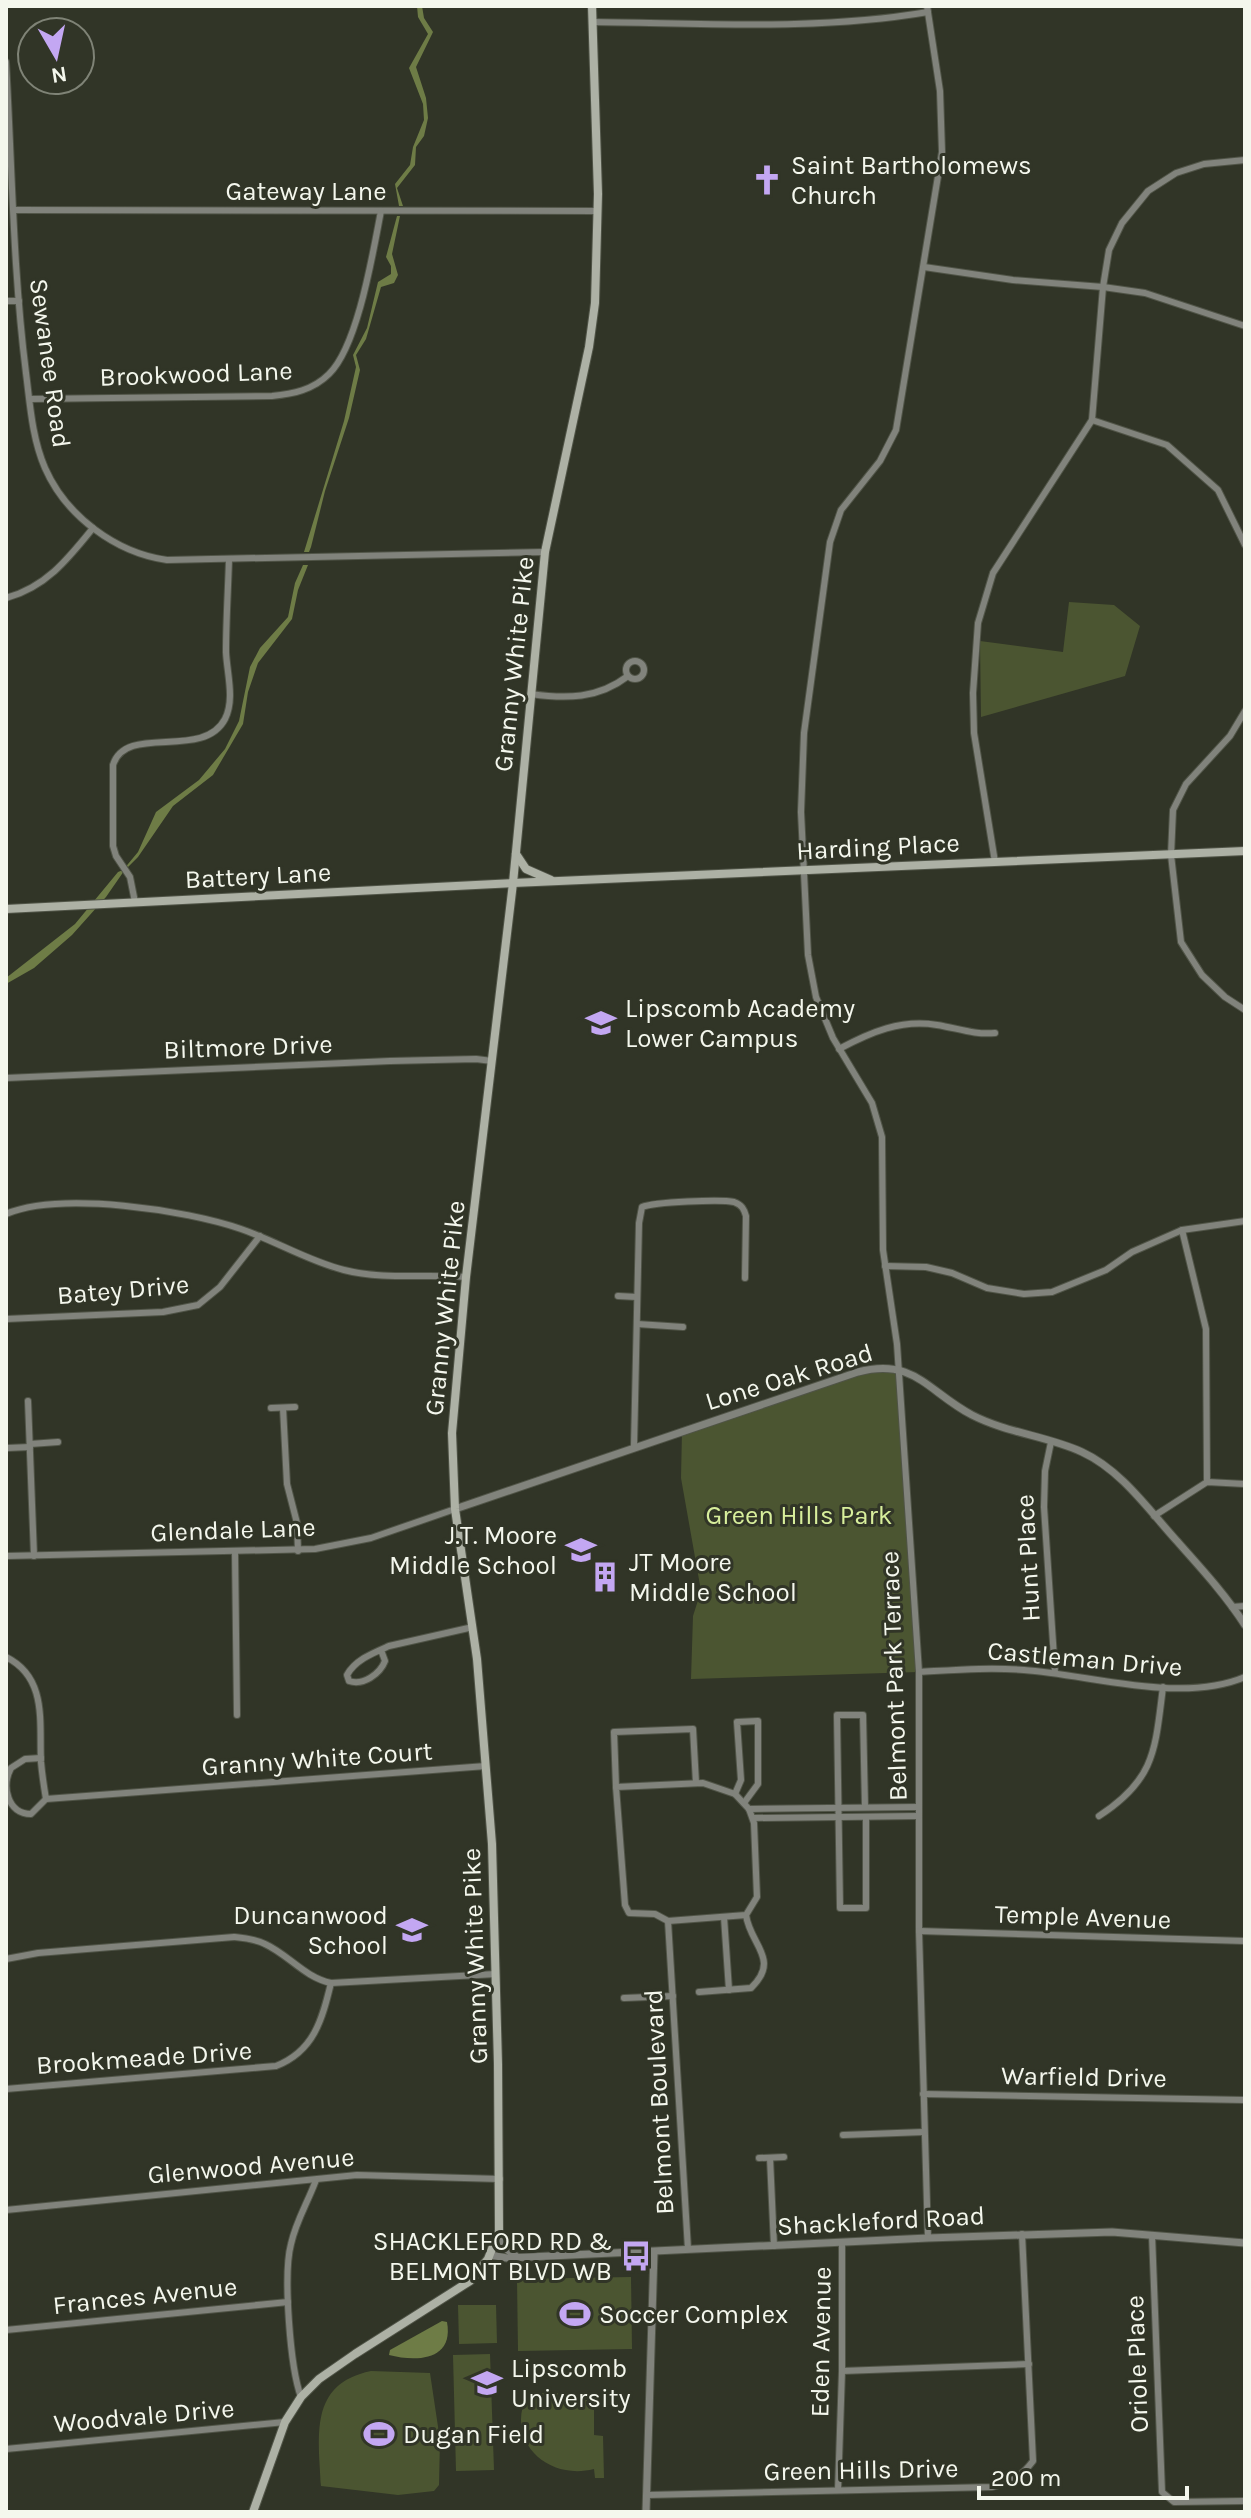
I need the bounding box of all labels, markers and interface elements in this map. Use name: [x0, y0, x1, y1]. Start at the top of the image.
north arrow: [16, 16, 96, 96]
text: N: [49, 61, 69, 89]
place label: Saint Bartholomews Church: [791, 150, 1032, 211]
church icon: Saint Bartholomews Church: [750, 163, 784, 197]
street label: Gateway Lane: [225, 176, 387, 207]
street label: Sewanee Road: [23, 276, 77, 450]
street label: Brookwood Lane: [99, 355, 293, 393]
street label: Granny White Pike: [487, 555, 541, 773]
street label: Harding Place: [796, 827, 960, 867]
street label: Battery Lane: [184, 857, 332, 895]
place label: Lipscomb Academy Lower Campus: [625, 993, 855, 1054]
school or university icon: Lipscomb Academy Lower Campus: [584, 1006, 618, 1040]
street label: Biltmore Drive: [163, 1029, 333, 1065]
street label: Granny White Pike: [418, 1199, 472, 1417]
street label: Batey Drive: [56, 1269, 190, 1311]
street label: Lone Oak Road: [702, 1337, 876, 1417]
street label: Hunt Place: [1009, 1494, 1047, 1622]
park label: Green Hills Park: [706, 1500, 893, 1531]
street label: Glendale Lane: [150, 1512, 316, 1548]
place label: J.T. Moore Middle School: [389, 1520, 557, 1581]
school or university icon: J.T. Moore Middle School: [564, 1533, 598, 1567]
place label: JT Moore Middle School: [629, 1547, 797, 1608]
street label: Belmont Park Terrace: [874, 1550, 914, 1802]
building icon: JT Moore Middle School: [588, 1560, 622, 1594]
street label: Castleman Drive: [986, 1635, 1184, 1683]
street label: Granny White Court: [201, 1735, 434, 1783]
street label: Granny White Pike: [456, 1847, 494, 2065]
street label: Temple Avenue: [994, 1898, 1172, 1936]
place label: Duncanwood School: [233, 1900, 388, 1961]
school or university icon: Duncanwood School: [395, 1913, 429, 1947]
street label: Belmont Boulevard: [638, 1988, 680, 2216]
street label: Brookmeade Drive: [35, 2035, 253, 2081]
street label: Warfield Drive: [1001, 2060, 1167, 2094]
street label: Glenwood Avenue: [146, 2142, 356, 2190]
street label: Shackleford Road: [776, 2200, 986, 2242]
place label: SHACKLEFORD RD & BELMONT BLVD WB: [373, 2226, 612, 2287]
bus stop icon: SHACKLEFORD RD & BELMONT BLVD WB: [619, 2239, 653, 2273]
street label: Eden Avenue: [804, 2266, 838, 2418]
street label: Frances Avenue: [51, 2271, 239, 2321]
street label: Oriole Place: [1119, 2295, 1155, 2433]
sports icon: Soccer Complex: [558, 2297, 592, 2331]
place label: Soccer Complex: [599, 2299, 788, 2330]
place label: Lipscomb University: [511, 2353, 631, 2414]
school or university icon: Lipscomb University: [470, 2366, 504, 2400]
street label: Woodvale Drive: [52, 2393, 236, 2439]
sports icon: Dugan Field: [362, 2417, 396, 2451]
place label: Dugan Field: [403, 2419, 544, 2450]
scale bar: [979, 2450, 1187, 2500]
street label: Green Hills Drive: [763, 2453, 959, 2487]
text: 200 m: [991, 2464, 1062, 2492]

